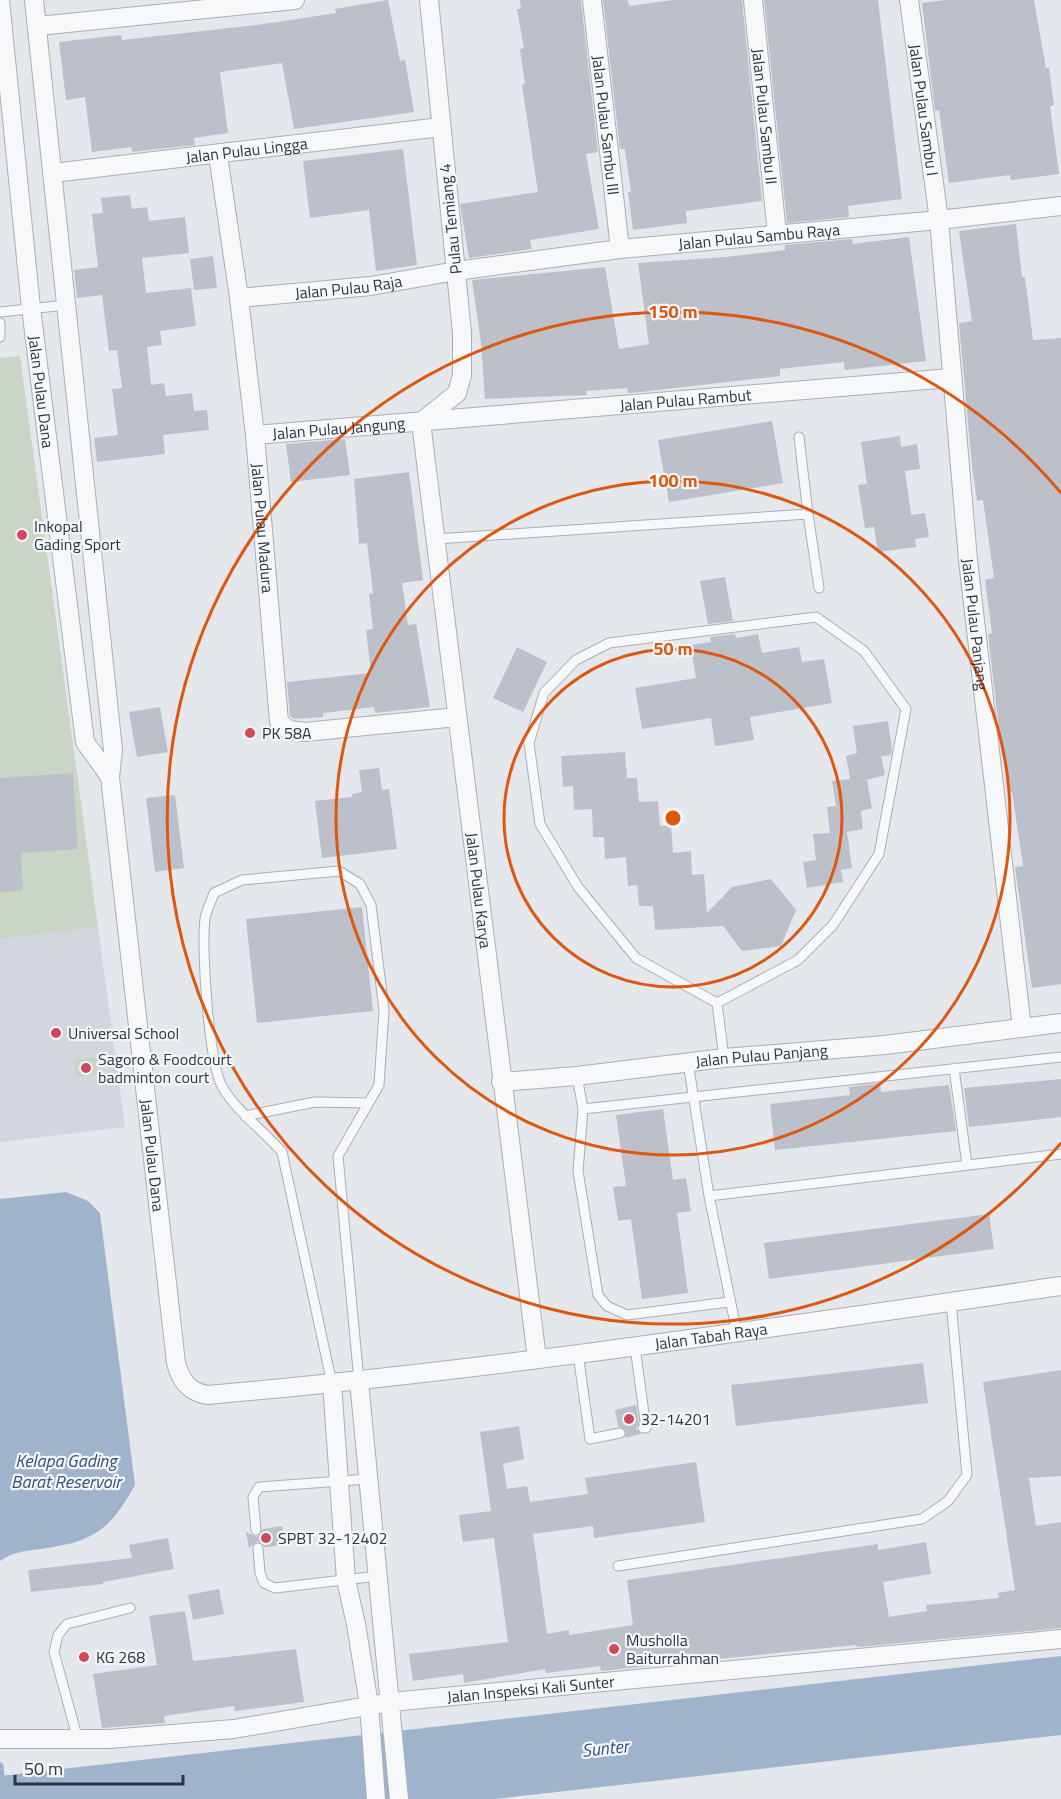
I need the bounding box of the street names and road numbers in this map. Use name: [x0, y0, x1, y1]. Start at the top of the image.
street label: Jalan Pulau Sambu I: [903, 43, 945, 177]
street label: Jalan Pulau Sambu II: [746, 47, 784, 186]
street label: Jalan Pulau Sambu III: [586, 54, 626, 196]
street label: Jalan Pulau Lingga: [184, 131, 309, 169]
street label: Pulau Temiang 4: [432, 163, 468, 275]
street label: Jalan Pulau Sambu Raya: [677, 217, 841, 256]
street label: Jalan Pulau Raja: [294, 269, 404, 305]
street label: Jalan Pulau Dana: [23, 334, 60, 449]
street label: Jalan Pulau Rambut: [619, 382, 753, 417]
street label: Jalan Pulau Jangung: [271, 411, 406, 446]
street label: Jalan Pulau Madura: [245, 462, 280, 594]
street label: Jalan Pulau Panjang: [956, 557, 995, 692]
street label: Jalan Pulau Karya: [460, 831, 498, 950]
street label: Jalan Pulau Panjang: [694, 1038, 829, 1073]
street label: Jalan Pulau Dana: [134, 1098, 171, 1213]
street label: Jalan Tabah Raya: [653, 1316, 769, 1356]
street label: Jalan Inspeksi Kali Sunter: [446, 1669, 616, 1709]

